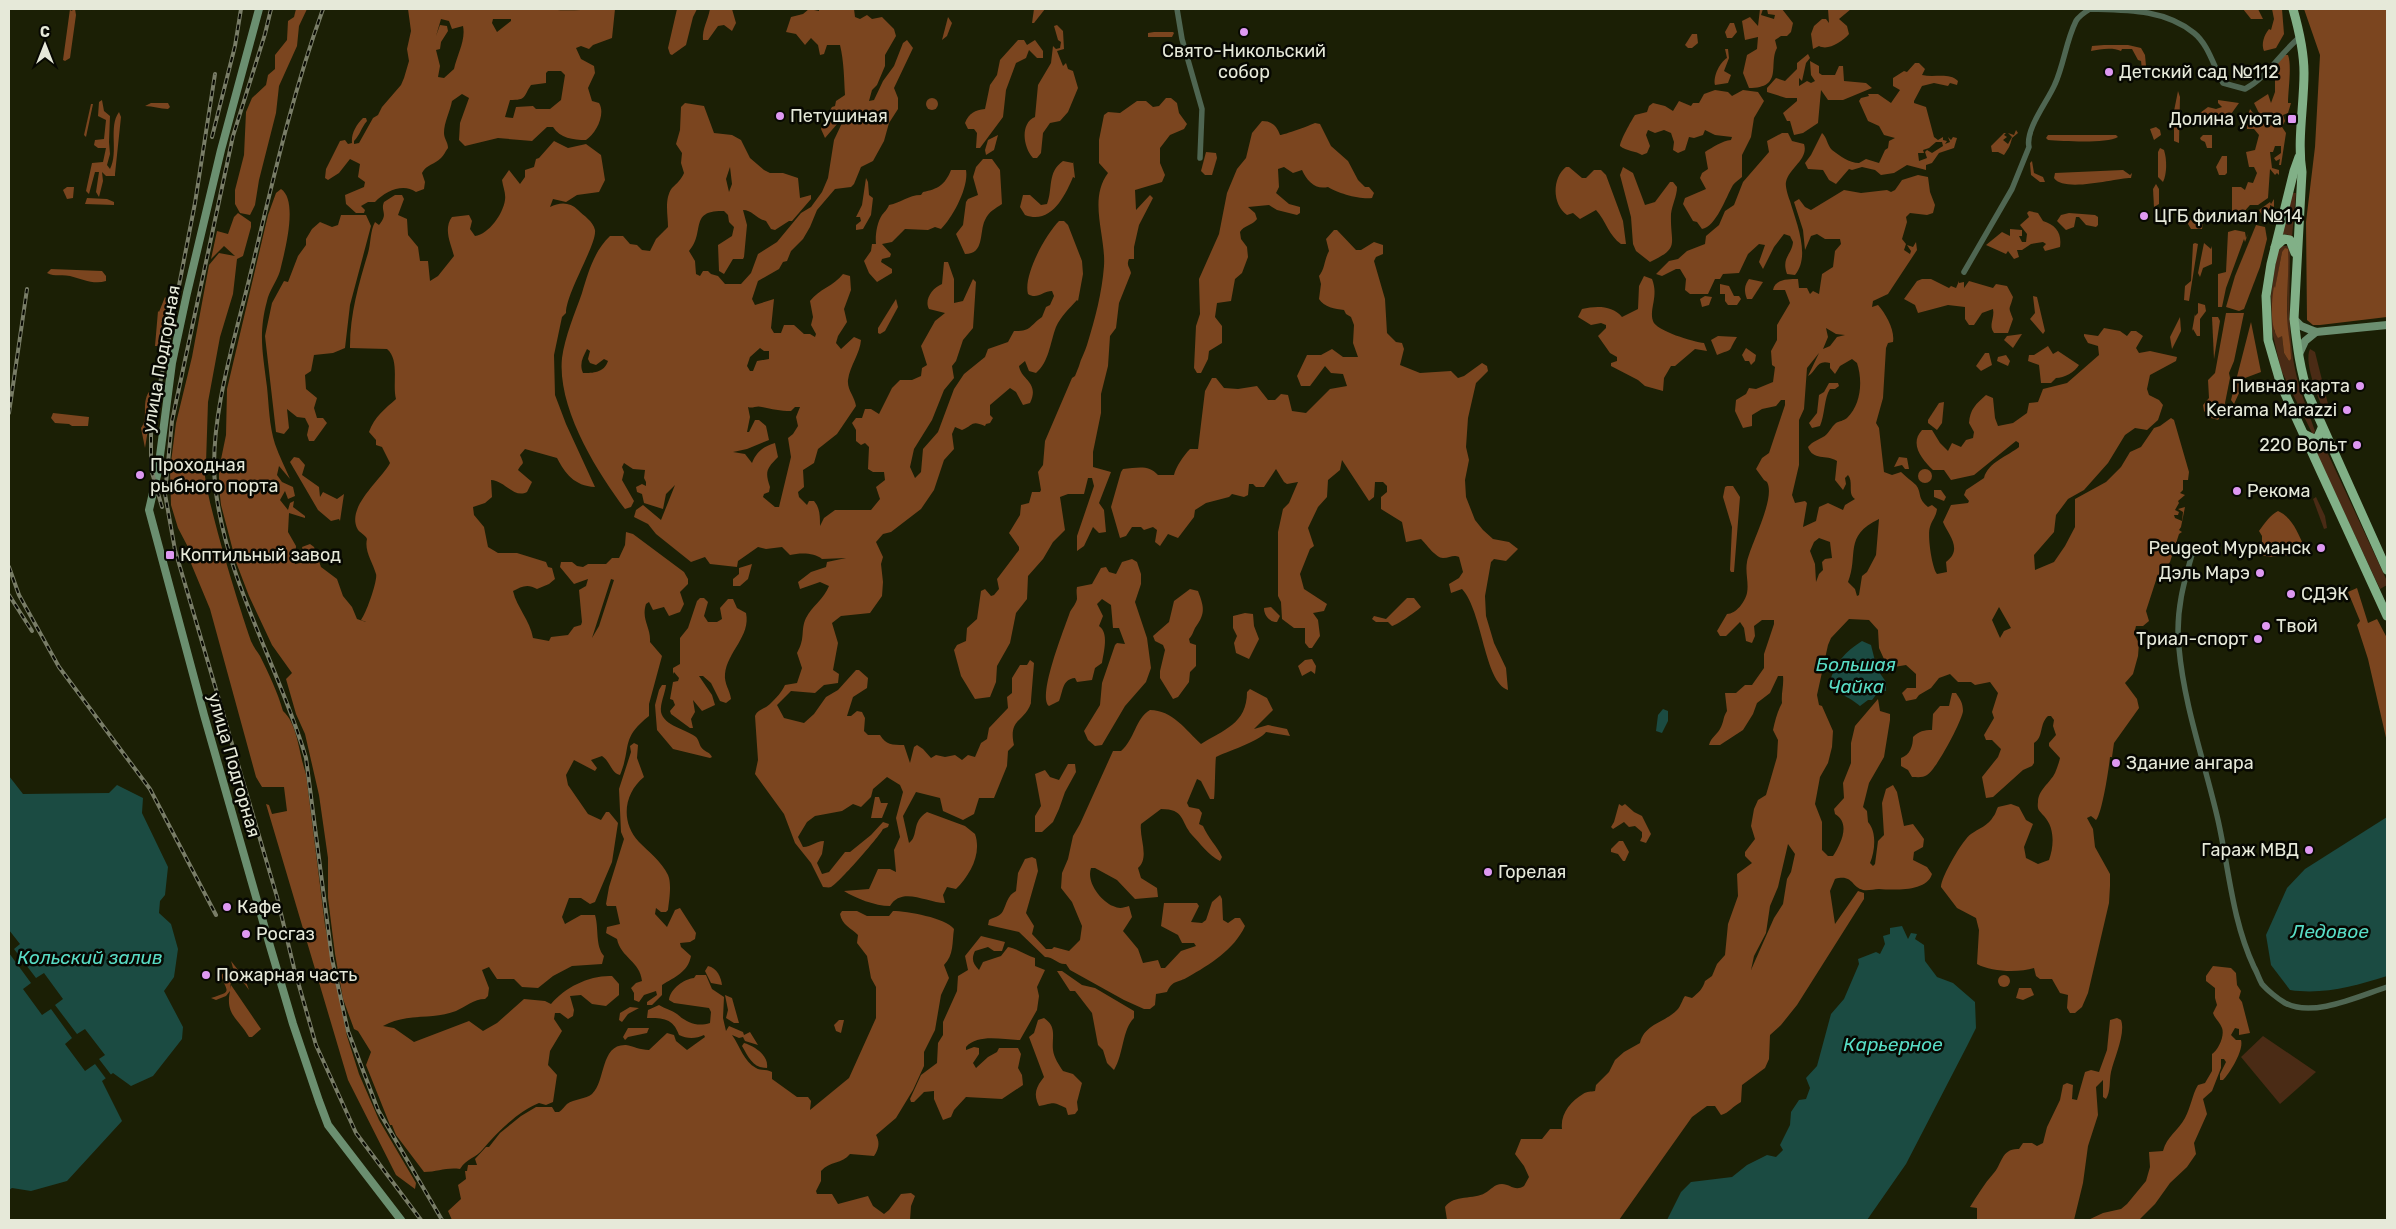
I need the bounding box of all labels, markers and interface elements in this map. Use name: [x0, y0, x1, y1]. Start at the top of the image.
north arrow: [20, 20, 70, 70]
text: С: [40, 24, 50, 41]
marker: Свято-Никольский собор: [1238, 26, 1250, 38]
place label: Свято-Никольский собор: [1162, 40, 1326, 83]
place label: Детский сад №112: [2119, 61, 2279, 83]
marker: Детский сад №112: [2103, 66, 2115, 78]
place label: Петушиная: [790, 105, 888, 127]
place label: Долина уюта: [2169, 108, 2282, 130]
marker: Петушиная: [774, 110, 786, 122]
marker: Долина уюта: [2286, 113, 2298, 125]
place label: ЦГБ филиал №14: [2154, 205, 2302, 227]
marker: ЦГБ филиал №14: [2138, 210, 2150, 222]
street label: улица Подгорная: [137, 283, 185, 435]
place label: Пивная карта: [2232, 375, 2350, 397]
marker: Пивная карта: [2354, 380, 2366, 392]
place label: Kerama Marazzi: [2206, 399, 2337, 421]
marker: Kerama Marazzi: [2341, 404, 2353, 416]
place label: 220 Вольт: [2259, 434, 2347, 456]
marker: 220 Вольт: [2351, 439, 2363, 451]
place label: Проходная рыбного порта: [150, 454, 278, 497]
marker: Проходная рыбного порта: [134, 469, 146, 481]
place label: Рекома: [2247, 480, 2310, 502]
marker: Рекома: [2231, 485, 2243, 497]
place label: Peugeot Мурманск: [2148, 537, 2311, 559]
marker: Peugeot Мурманск: [2315, 542, 2327, 554]
place label: Коптильный завод: [180, 544, 341, 566]
marker: Коптильный завод: [164, 549, 176, 561]
place label: Дэль Марэ: [2159, 562, 2250, 584]
marker: Дэль Марэ: [2254, 567, 2266, 579]
place label: СДЭК: [2301, 583, 2349, 605]
marker: СДЭК: [2285, 588, 2297, 600]
place label: Твой: [2276, 615, 2318, 637]
marker: Твой: [2260, 620, 2272, 632]
place label: Триал-спорт: [2136, 628, 2248, 650]
marker: Триал-спорт: [2252, 633, 2264, 645]
water label: Большая Чайка: [1816, 653, 1896, 698]
street label: улица Подгорная: [203, 690, 265, 840]
place label: Здание ангара: [2126, 752, 2254, 774]
marker: Здание ангара: [2110, 757, 2122, 769]
place label: Гараж МВД: [2201, 839, 2299, 861]
marker: Гараж МВД: [2303, 844, 2315, 856]
place label: Горелая: [1498, 861, 1566, 883]
marker: Горелая: [1482, 866, 1494, 878]
place label: Кафе: [237, 896, 281, 918]
marker: Кафе: [221, 901, 233, 913]
water label: Ледовое: [2290, 920, 2369, 943]
place label: Росгаз: [256, 923, 315, 945]
marker: Росгаз: [240, 928, 252, 940]
water label: Кольский залив: [17, 946, 163, 969]
place label: Пожарная часть: [216, 964, 357, 986]
marker: Пожарная часть: [200, 969, 212, 981]
water label: Карьерное: [1843, 1033, 1943, 1056]

